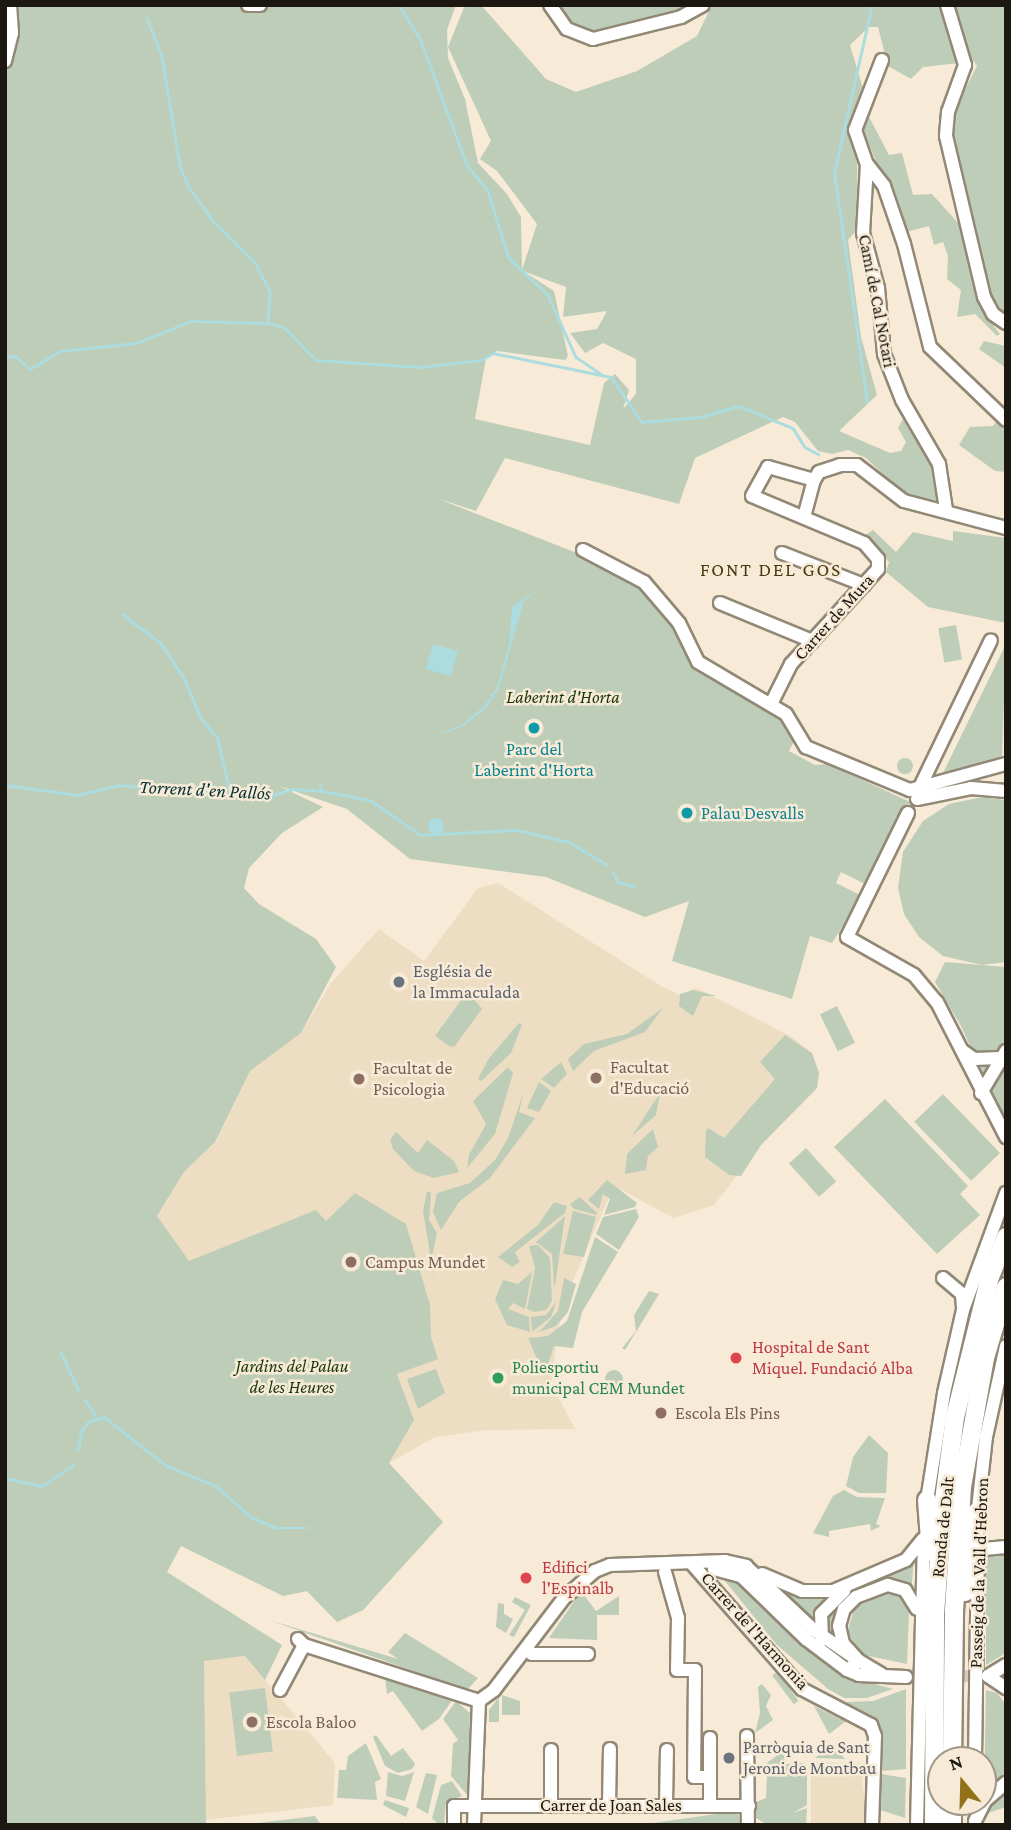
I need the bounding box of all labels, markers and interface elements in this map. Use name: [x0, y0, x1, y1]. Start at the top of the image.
street label: Camí de Cal Notari: [854, 233, 900, 369]
district label: FONT DEL GOS: [701, 559, 841, 581]
street label: Carrer de Mura: [790, 569, 878, 665]
park label: Laberint d'Horta: [506, 686, 620, 708]
marker: Parc del Laberint d'Horta: [526, 720, 542, 736]
place label: Parc del Laberint d'Horta: [474, 739, 594, 782]
water label: Torrent d'en Pallós: [139, 775, 271, 805]
place label: Palau Desvalls: [701, 802, 804, 824]
marker: Palau Desvalls: [679, 805, 695, 821]
place label: Església de la Immaculada: [413, 961, 520, 1004]
marker: Església de la Immaculada: [391, 974, 407, 990]
place label: Facultat d'Educació: [610, 1057, 689, 1100]
place label: Facultat de Psicologia: [373, 1058, 452, 1100]
marker: Facultat d'Educació: [588, 1070, 604, 1086]
marker: Facultat de Psicologia: [351, 1071, 367, 1087]
place label: Campus Mundet: [365, 1251, 485, 1273]
marker: Campus Mundet: [343, 1254, 359, 1270]
place label: Hospital de Sant Miquel. Fundació Alba: [752, 1337, 913, 1380]
marker: Hospital de Sant Miquel. Fundació Alba: [726, 1348, 746, 1368]
park label: Jardins del Palau de les Heures: [235, 1356, 349, 1398]
place label: Poliesportiu municipal CEM Mundet: [512, 1357, 685, 1400]
marker: Poliesportiu municipal CEM Mundet: [490, 1370, 506, 1386]
place label: Escola Els Pins: [675, 1402, 780, 1424]
marker: Escola Els Pins: [653, 1405, 669, 1421]
street label: Ronda de Dalt: [927, 1475, 959, 1579]
street label: Passeig de la Vall d'Hebron: [965, 1477, 993, 1669]
place label: Edifici l'Espinalb: [542, 1557, 614, 1600]
marker: Edifici l'Espinalb: [516, 1568, 536, 1588]
street label: Carrer de l'Harmonia: [696, 1568, 814, 1694]
place label: Escola Baloo: [266, 1711, 356, 1733]
marker: Escola Baloo: [244, 1714, 260, 1730]
place label: Parròquia de Sant Jeroni de Montbau: [743, 1737, 876, 1780]
north arrow: [927, 1746, 997, 1816]
marker: Parròquia de Sant Jeroni de Montbau: [721, 1750, 737, 1766]
text: N: [946, 1751, 965, 1775]
street label: Carrer de Joan Sales: [540, 1794, 682, 1816]

